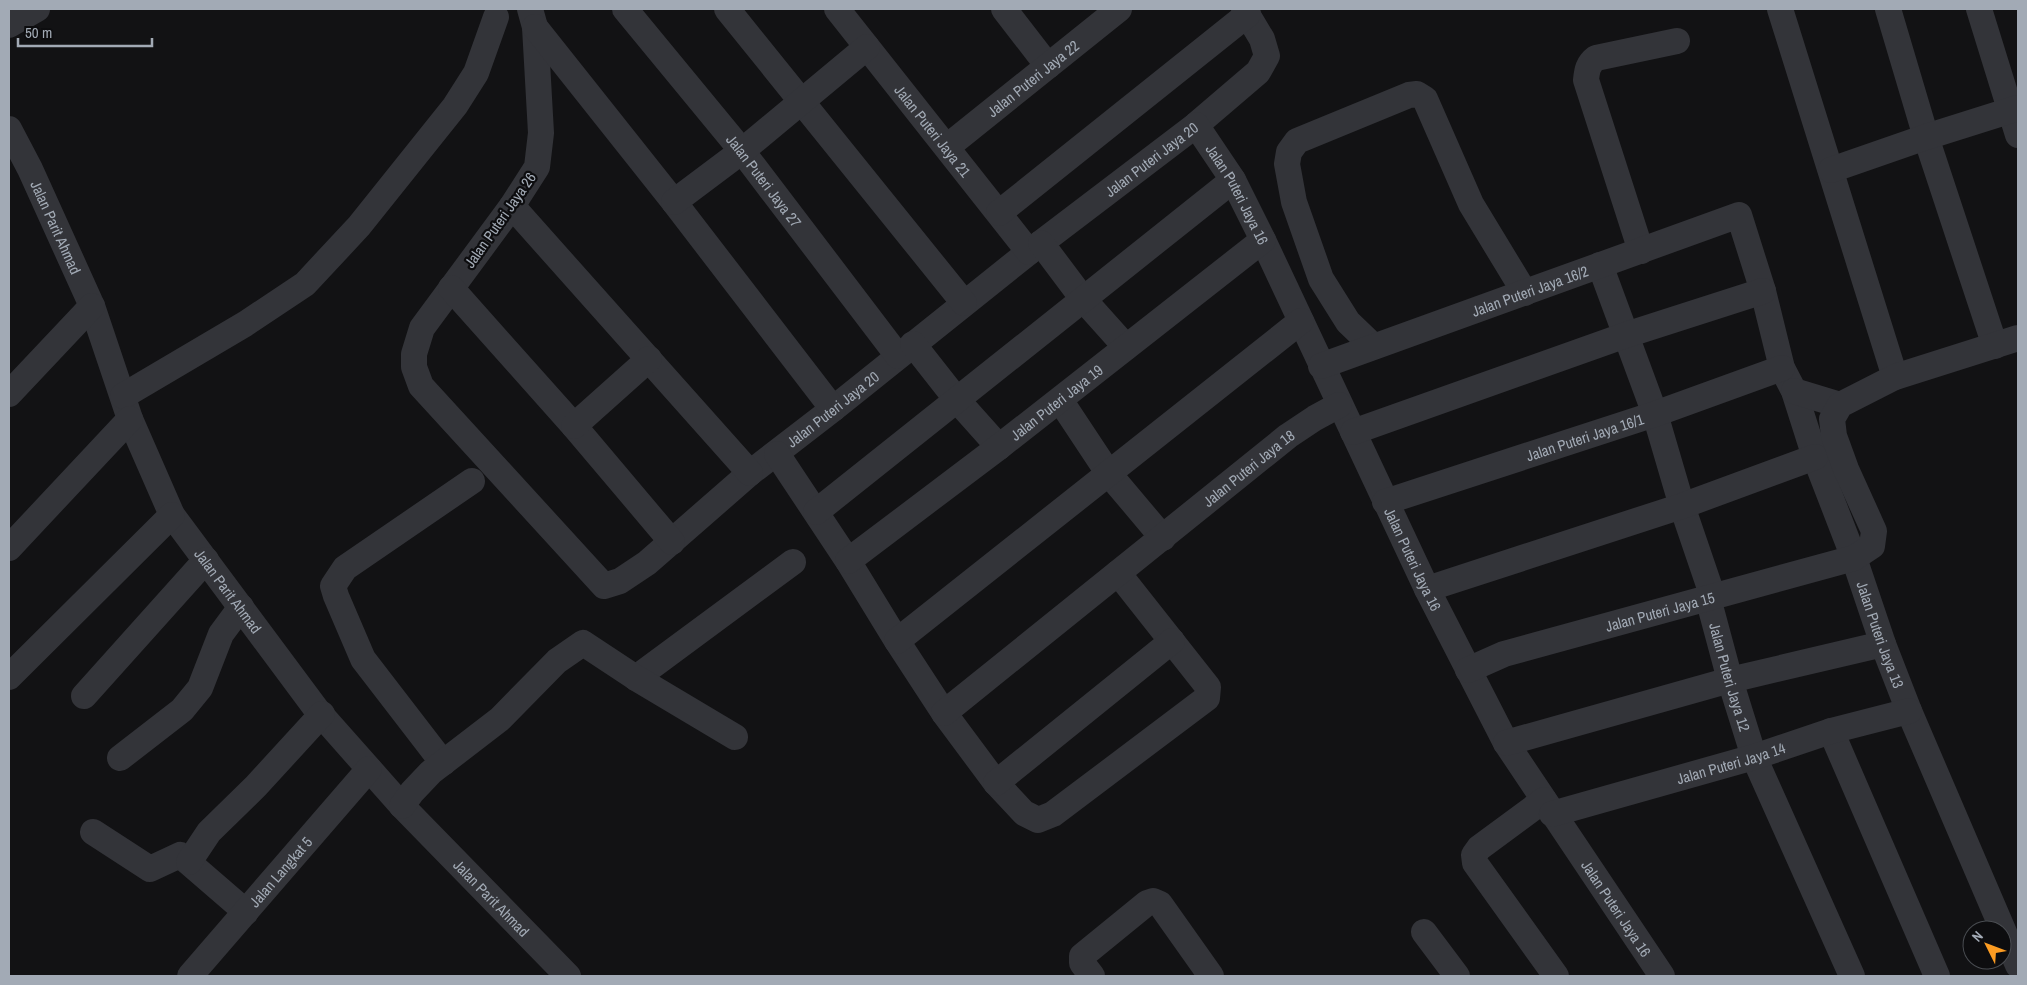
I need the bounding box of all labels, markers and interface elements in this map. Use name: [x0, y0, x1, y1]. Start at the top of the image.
scale bar: [18, 15, 151, 47]
text: 50 m: [25, 22, 52, 43]
street label: Jalan Puteri Jaya 22: [982, 35, 1083, 121]
street label: Jalan Puteri Jaya 21: [890, 80, 976, 181]
street label: Jalan Puteri Jaya 20: [1100, 117, 1202, 201]
street label: Jalan Puteri Jaya 27: [722, 130, 807, 232]
street label: Jalan Puteri Jaya 16: [1201, 140, 1274, 248]
street label: Jalan Puteri Jaya 26: [459, 168, 541, 272]
street label: Jalan Parit Ahmad: [26, 177, 87, 277]
street label: Jalan Puteri Jaya 16/2: [1469, 260, 1591, 321]
street label: Jalan Puteri Jaya 19: [1006, 359, 1107, 445]
street label: Jalan Puteri Jaya 20: [782, 366, 883, 452]
street label: Jalan Puteri Jaya 16/1: [1523, 408, 1646, 466]
street label: Jalan Puteri Jaya 18: [1198, 424, 1298, 511]
street label: Jalan Puteri Jaya 16: [1380, 504, 1447, 615]
street label: Jalan Parit Ahmad: [190, 544, 267, 637]
street label: Jalan Puteri Jaya 13: [1852, 578, 1910, 691]
street label: Jalan Puteri Jaya 15: [1603, 586, 1717, 636]
street label: Jalan Puteri Jaya 12: [1705, 620, 1756, 734]
street label: Jalan Puteri Jaya 14: [1674, 737, 1788, 789]
street label: Jalan Langkat 5: [244, 832, 317, 911]
street label: Jalan Parit Ahmad: [449, 854, 534, 941]
street label: Jalan Puteri Jaya 16: [1577, 856, 1657, 961]
north arrow: [1962, 920, 2012, 970]
text: N: [1968, 927, 1987, 945]

